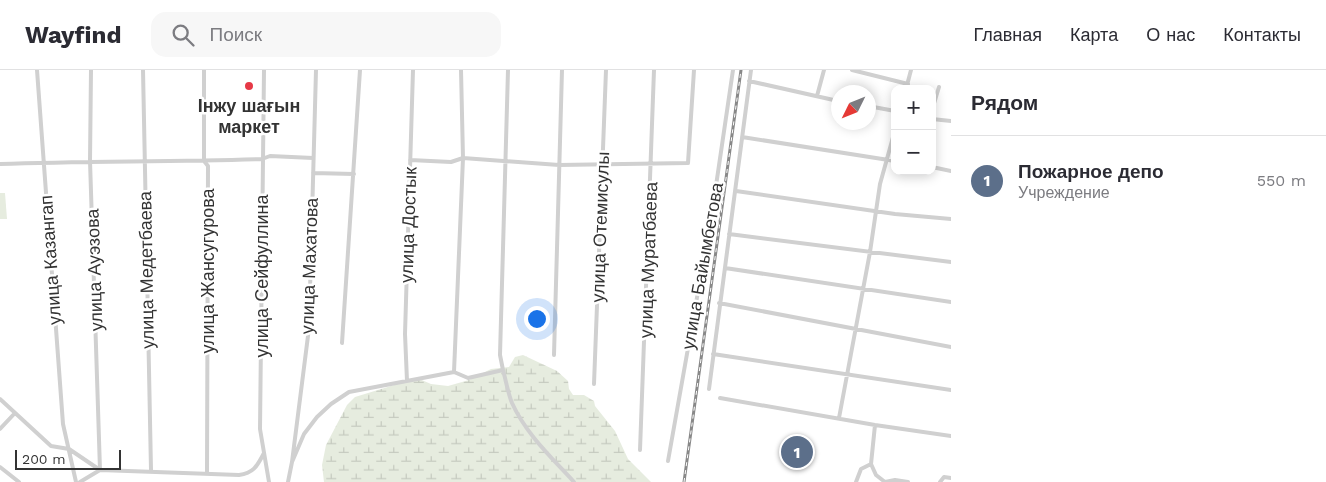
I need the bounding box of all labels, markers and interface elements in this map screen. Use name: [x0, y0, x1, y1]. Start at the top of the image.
search box: [151, 12, 501, 57]
text: Wayfind: [25, 21, 121, 49]
icon: search: [169, 21, 197, 49]
text: Поиск: [209, 23, 262, 46]
text: Главная: [973, 24, 1042, 45]
text: Карта: [1070, 24, 1118, 45]
text: О нас: [1146, 24, 1195, 45]
text: Контакты: [1223, 24, 1301, 45]
marker: Інжу шағын маркет: [243, 80, 255, 92]
north arrow: [831, 85, 876, 130]
map controls: [891, 85, 936, 175]
button: +: [891, 85, 936, 130]
text: Рядом: [971, 90, 1038, 115]
place label: Інжу шағын маркет: [198, 95, 300, 137]
button: −: [891, 130, 936, 175]
street label: улица Отемисулы: [587, 151, 613, 303]
text: Пожарное депо: [1018, 160, 1164, 183]
street label: улица Достык: [395, 167, 421, 283]
text: 1: [984, 171, 990, 190]
text: 550 m: [1257, 171, 1306, 190]
street label: улица Муратбаева: [635, 180, 661, 339]
street label: улица Байымбетова: [677, 180, 727, 351]
text: Учреждение: [1018, 183, 1110, 202]
street label: улица Жансугурова: [197, 187, 218, 354]
street label: улица Медетбаева: [134, 190, 158, 349]
street label: улица Казангап: [35, 194, 65, 326]
street label: улица Сейфуллина: [251, 194, 272, 357]
street label: улица Махатова: [296, 196, 322, 335]
street label: улица Ауэзова: [81, 207, 107, 332]
your location: [524, 306, 550, 332]
pin: 1: [781, 433, 813, 471]
scale bar: [15, 447, 121, 470]
text: 200 m: [22, 451, 66, 467]

